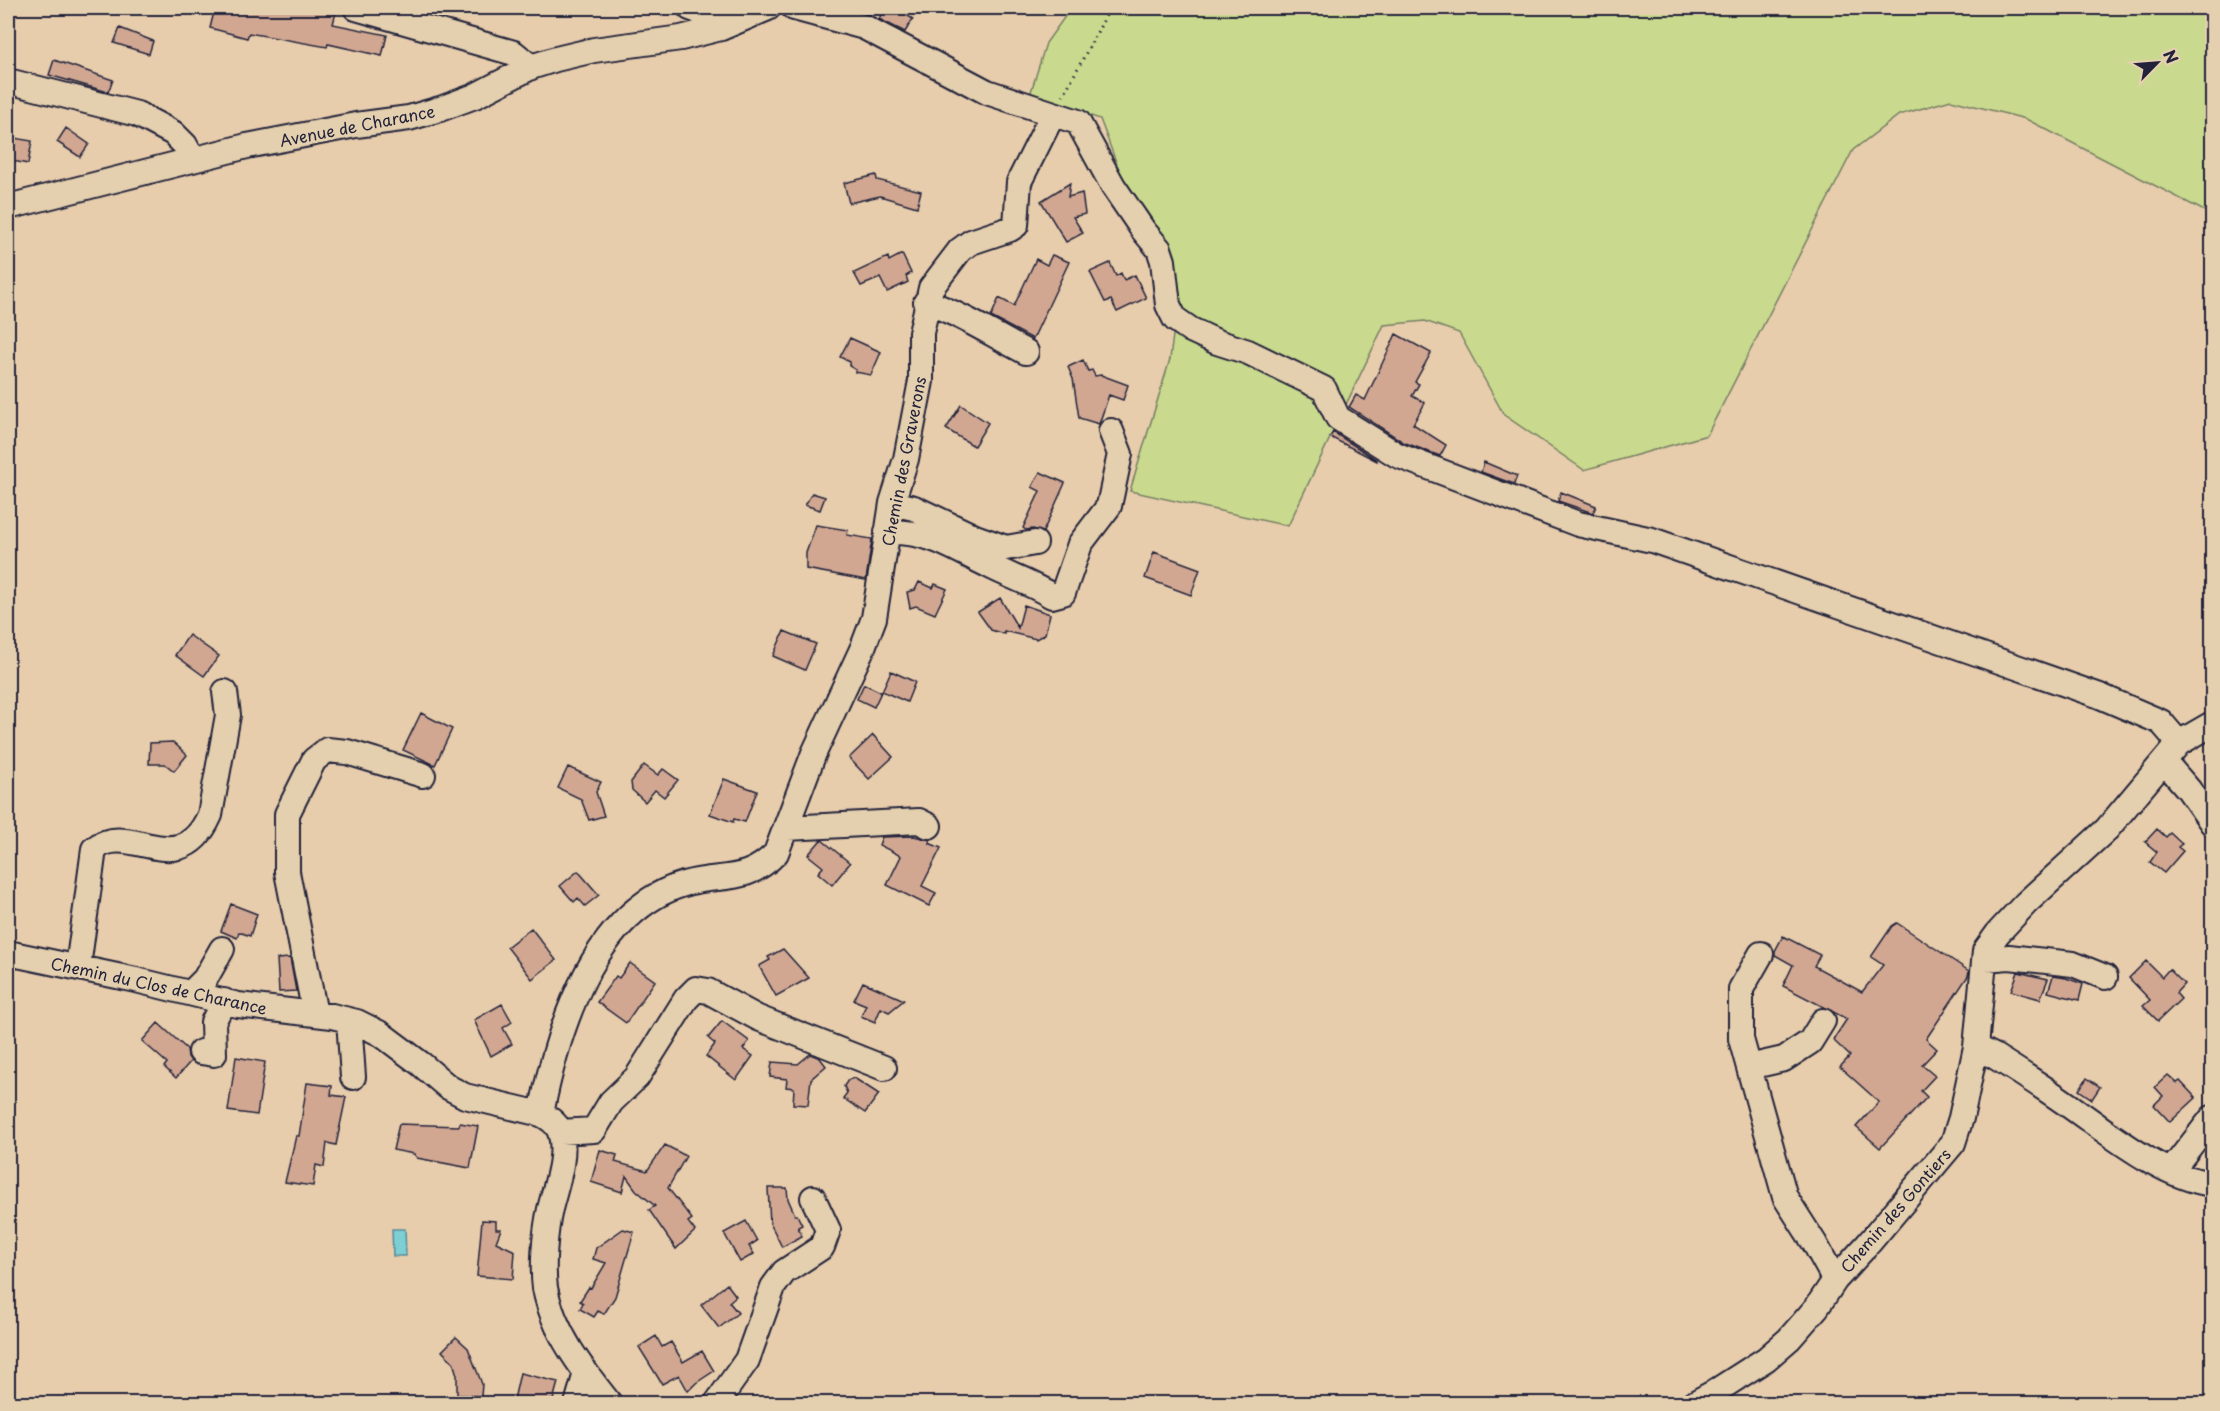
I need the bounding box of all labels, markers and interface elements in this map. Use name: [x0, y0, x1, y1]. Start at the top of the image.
north arrow: [2127, 33, 2187, 93]
text: N: [2158, 45, 2185, 67]
street label: Avenue de Charance: [277, 98, 437, 152]
street label: Chemin des Graverons: [875, 374, 931, 548]
street label: Chemin du Clos de Charance: [49, 950, 270, 1020]
street label: Chemin des Gontiers: [1834, 1143, 1956, 1277]

